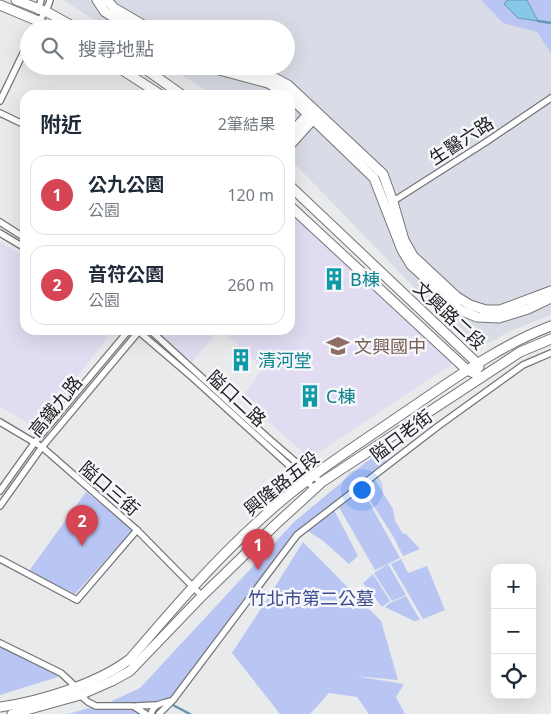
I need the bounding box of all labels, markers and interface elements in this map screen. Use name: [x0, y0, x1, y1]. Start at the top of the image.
search box: [20, 20, 295, 75]
icon: search: [38, 34, 66, 62]
text: 搜尋地點: [78, 36, 154, 62]
text: 附近: [40, 110, 82, 138]
street label: 生醫六路: [424, 110, 498, 170]
text: 2筆結果: [218, 113, 275, 135]
text: 公九公園: [88, 171, 164, 197]
text: 1: [52, 184, 62, 206]
text: 120 m: [227, 184, 274, 206]
text: 公園: [88, 199, 120, 221]
text: 音符公園: [88, 261, 164, 287]
building icon: B棟: [321, 266, 347, 292]
place label: B棟: [350, 267, 380, 291]
text: 2: [52, 274, 62, 296]
text: 260 m: [227, 274, 274, 296]
street label: 文興路二段: [409, 276, 491, 354]
text: 公園: [88, 289, 120, 311]
school or university icon: 文興國中: [325, 333, 351, 359]
place label: 文興國中: [354, 334, 426, 358]
building icon: 清河堂: [228, 347, 254, 373]
place label: 清河堂: [258, 348, 312, 372]
street label: 隘口二路: [202, 365, 272, 431]
street label: 高鐵九路: [23, 370, 87, 442]
building icon: C棟: [297, 383, 323, 409]
place label: C棟: [326, 384, 355, 408]
street label: 隘口老街: [365, 404, 437, 466]
street label: 興隆路五段: [238, 445, 324, 521]
street label: 隘口三街: [75, 455, 145, 521]
your location: [349, 477, 375, 503]
pin: 2: [66, 505, 98, 546]
pin: 1: [242, 529, 274, 570]
map controls: [491, 564, 536, 699]
button: +: [491, 564, 536, 609]
park label: 竹北市第二公墓: [248, 586, 374, 610]
button: −: [491, 609, 536, 654]
button: locate: [491, 654, 536, 699]

